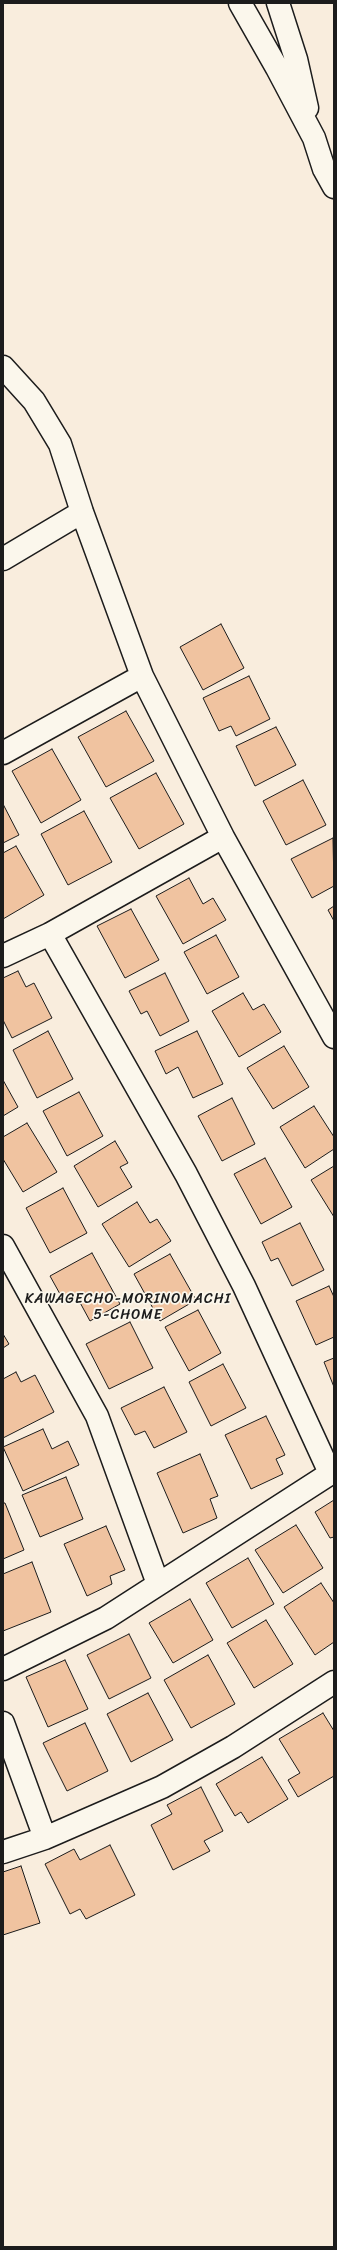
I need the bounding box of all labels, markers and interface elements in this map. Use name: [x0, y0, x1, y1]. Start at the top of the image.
district label: KAWAGECHO-MORINOMACHI 5-CHOME: [26, 1291, 230, 1324]

